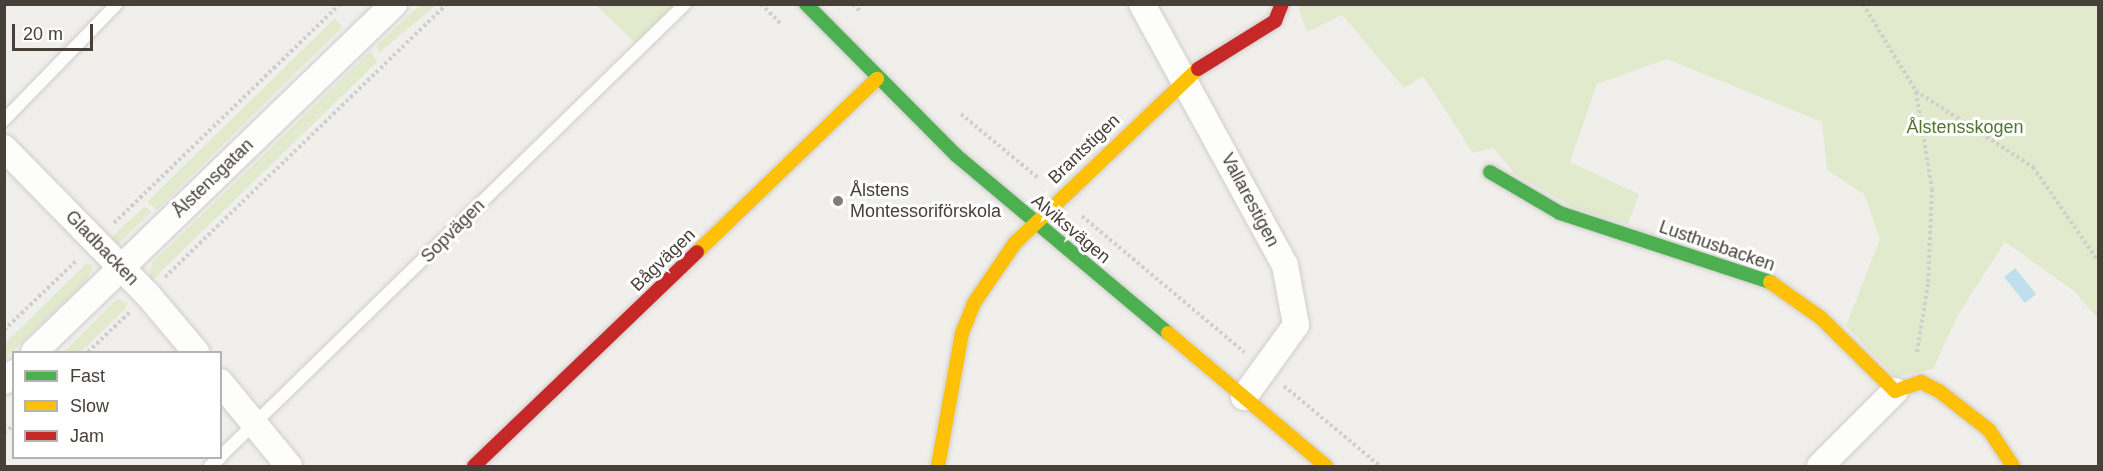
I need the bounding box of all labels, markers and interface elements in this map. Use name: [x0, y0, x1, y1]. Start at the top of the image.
scale bar: [15, 12, 96, 50]
text: 20 m: [23, 24, 63, 44]
street label: Brantstigen: [1044, 110, 1124, 188]
park label: Ålstensskogen: [1906, 116, 2024, 138]
street label: Ålstensgatan: [168, 134, 258, 222]
street label: Vallarestigen: [1216, 150, 1284, 250]
place label: Ålstens Montessoriförskola: [850, 180, 1001, 222]
street label: Alviksvägen: [1027, 190, 1115, 268]
marker: Ålstens Montessoriförskola: [831, 194, 845, 208]
street label: Sopvägen: [417, 195, 489, 267]
street label: Gladbacken: [61, 206, 143, 290]
street label: Lusthusbacken: [1656, 216, 1778, 276]
street label: Bågvägen: [626, 224, 700, 296]
legend: [12, 351, 222, 459]
text: Fast: [70, 366, 105, 386]
text: Slow: [70, 396, 109, 416]
text: Jam: [70, 426, 104, 446]

